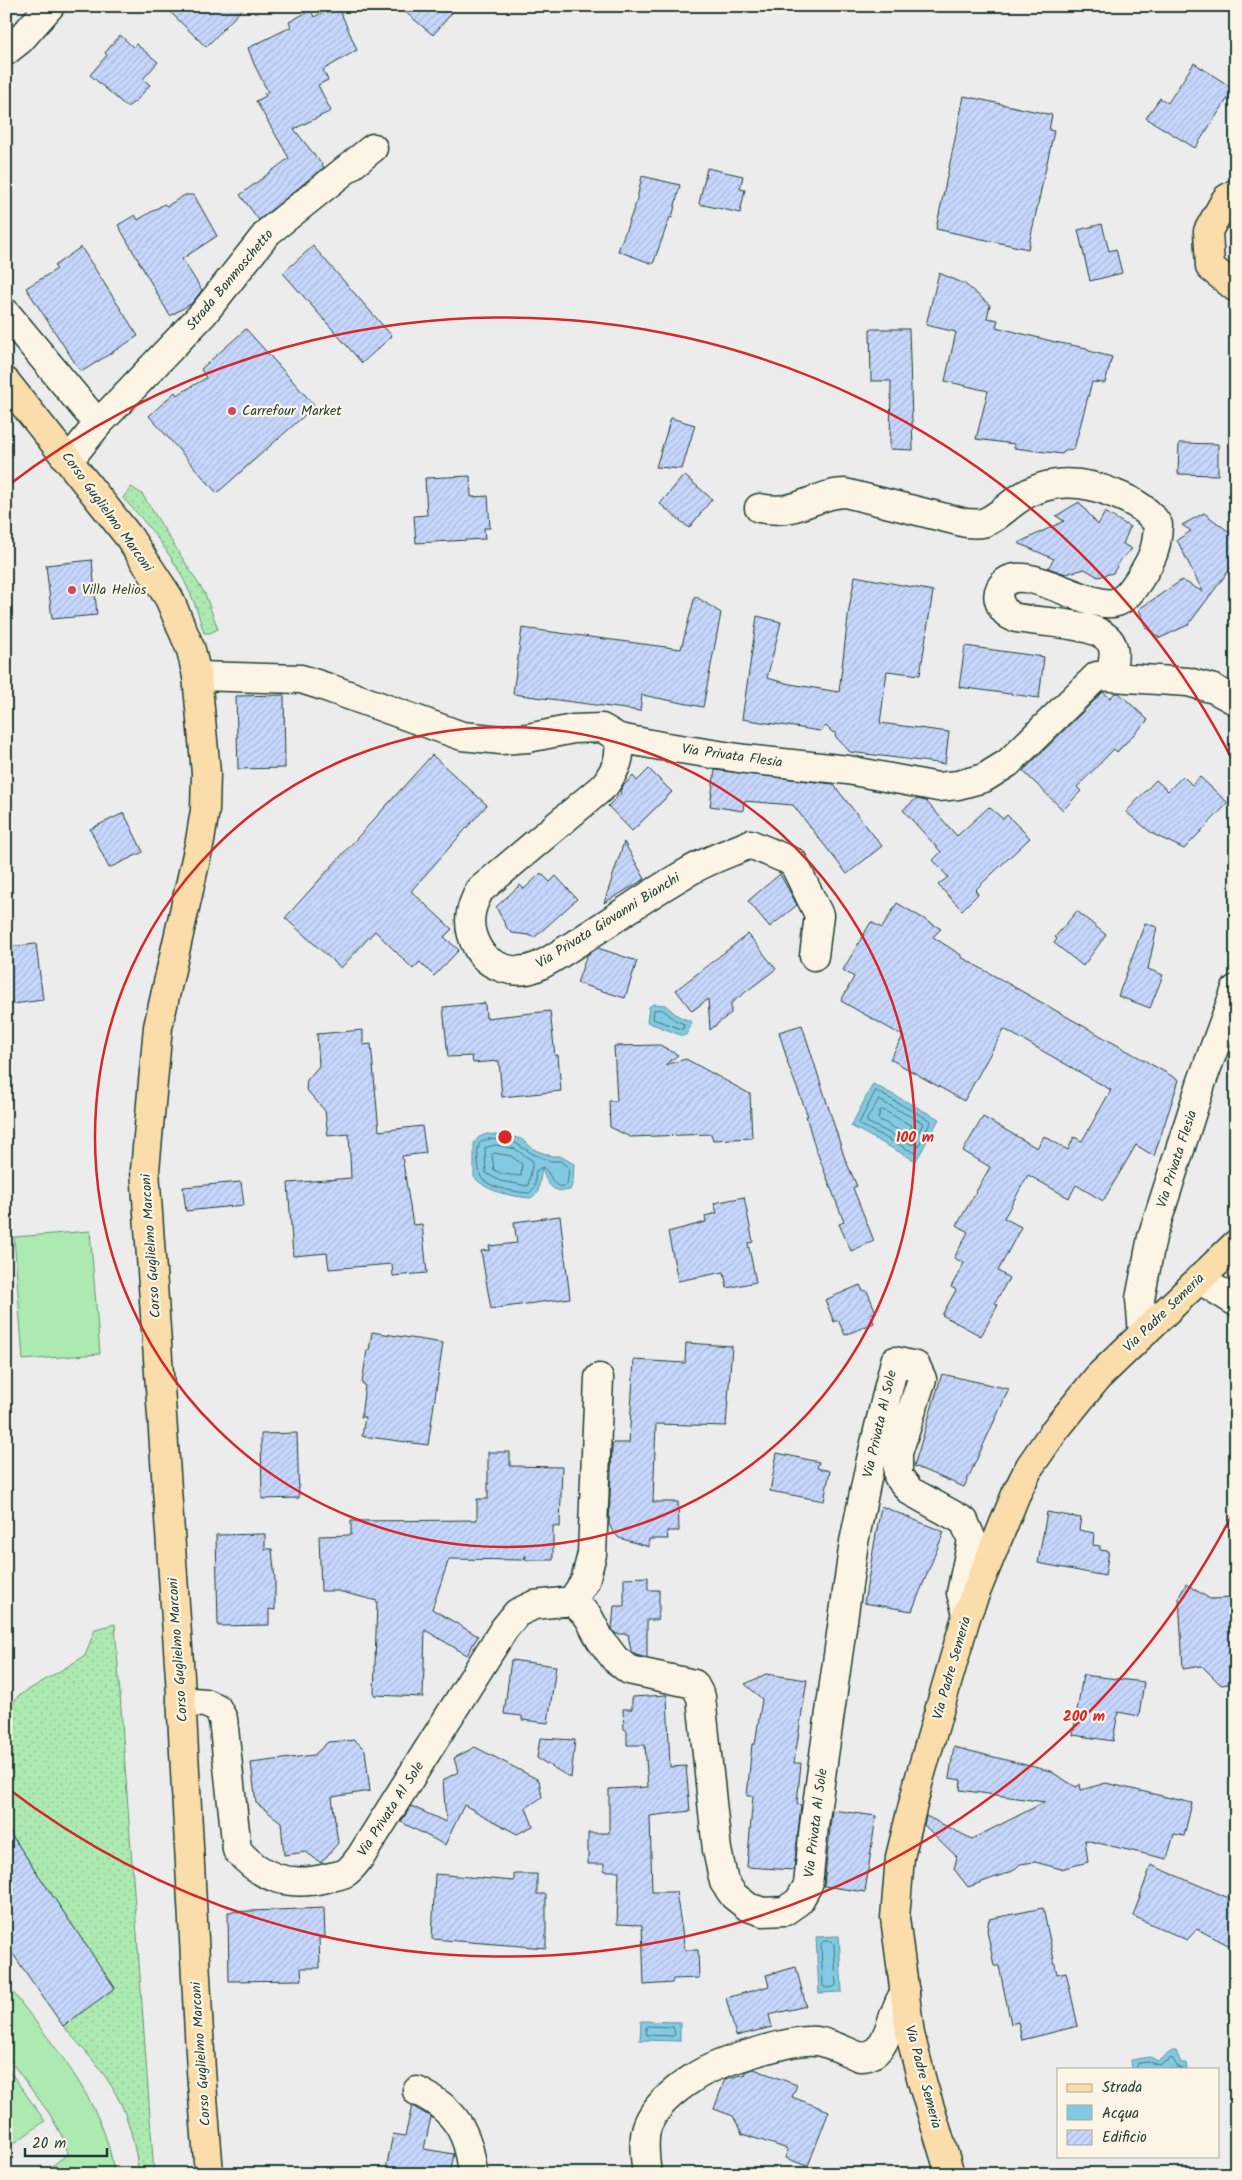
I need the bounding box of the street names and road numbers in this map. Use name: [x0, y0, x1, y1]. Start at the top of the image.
street label: Strada Bonmoschetto: [181, 224, 279, 336]
street label: Corso Guglielmo Marconi: [56, 447, 159, 577]
street label: Via Privata Flesia: [680, 738, 784, 774]
street label: Via Privata Giovanni Bianchi: [532, 867, 685, 974]
street label: Via Privata Flesia: [1151, 1107, 1203, 1211]
street label: Corso Guglielmo Marconi: [135, 1173, 167, 1319]
street label: Via Padre Semeria: [1118, 1268, 1210, 1358]
street label: Via Privata Al Sole: [857, 1367, 903, 1480]
street label: Corso Guglielmo Marconi: [162, 1577, 194, 1723]
street label: Via Padre Semeria: [927, 1614, 977, 1722]
street label: Via Privata Al Sole: [352, 1756, 430, 1861]
street label: Via Privata Al Sole: [798, 1767, 834, 1879]
street label: Corso Guglielmo Marconi: [185, 1981, 217, 2127]
street label: Via Padre Semeria: [899, 2023, 947, 2131]

